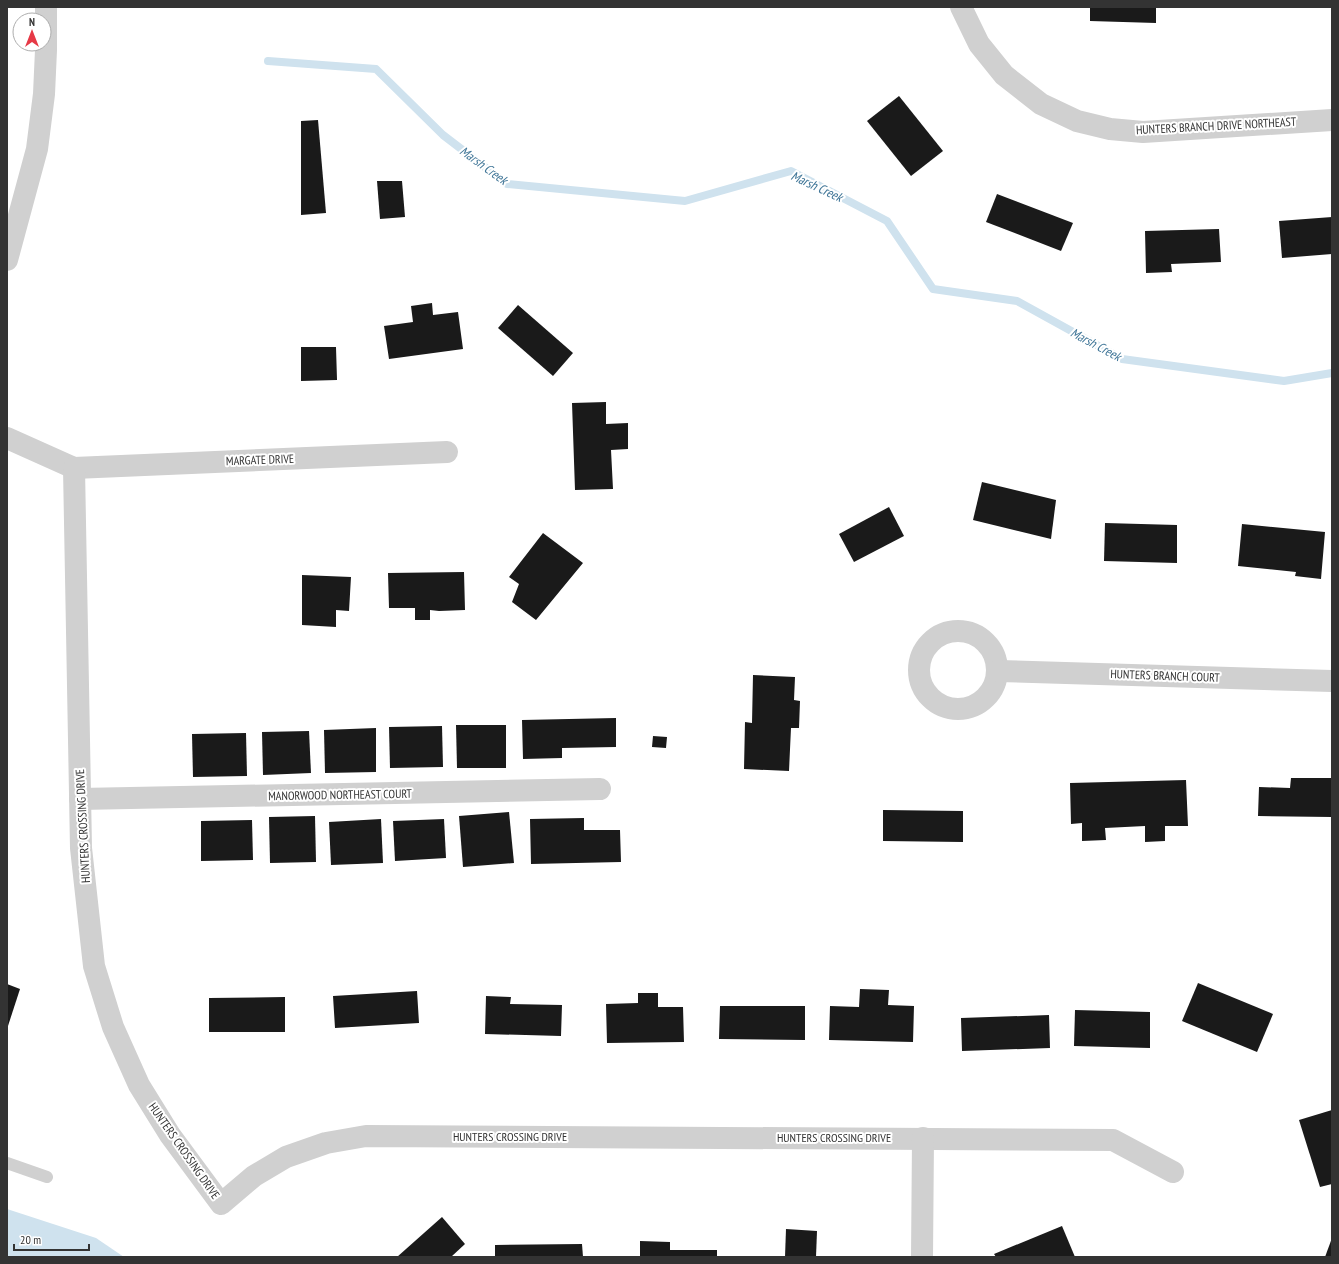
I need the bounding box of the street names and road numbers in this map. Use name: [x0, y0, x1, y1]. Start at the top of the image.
street label: HUNTERS BRANCH DRIVE NORTHEAST: [1136, 114, 1297, 137]
street label: MARGATE DRIVE: [226, 451, 294, 468]
street label: HUNTERS BRANCH COURT: [1110, 666, 1221, 685]
street label: HUNTERS CROSSING DRIVE: [72, 769, 93, 883]
street label: MANORWOOD NORTHEAST COURT: [268, 786, 413, 803]
street label: HUNTERS CROSSING DRIVE: [146, 1100, 223, 1202]
street label: HUNTERS CROSSING DRIVE: [453, 1129, 567, 1144]
street label: HUNTERS CROSSING DRIVE: [777, 1130, 891, 1145]

